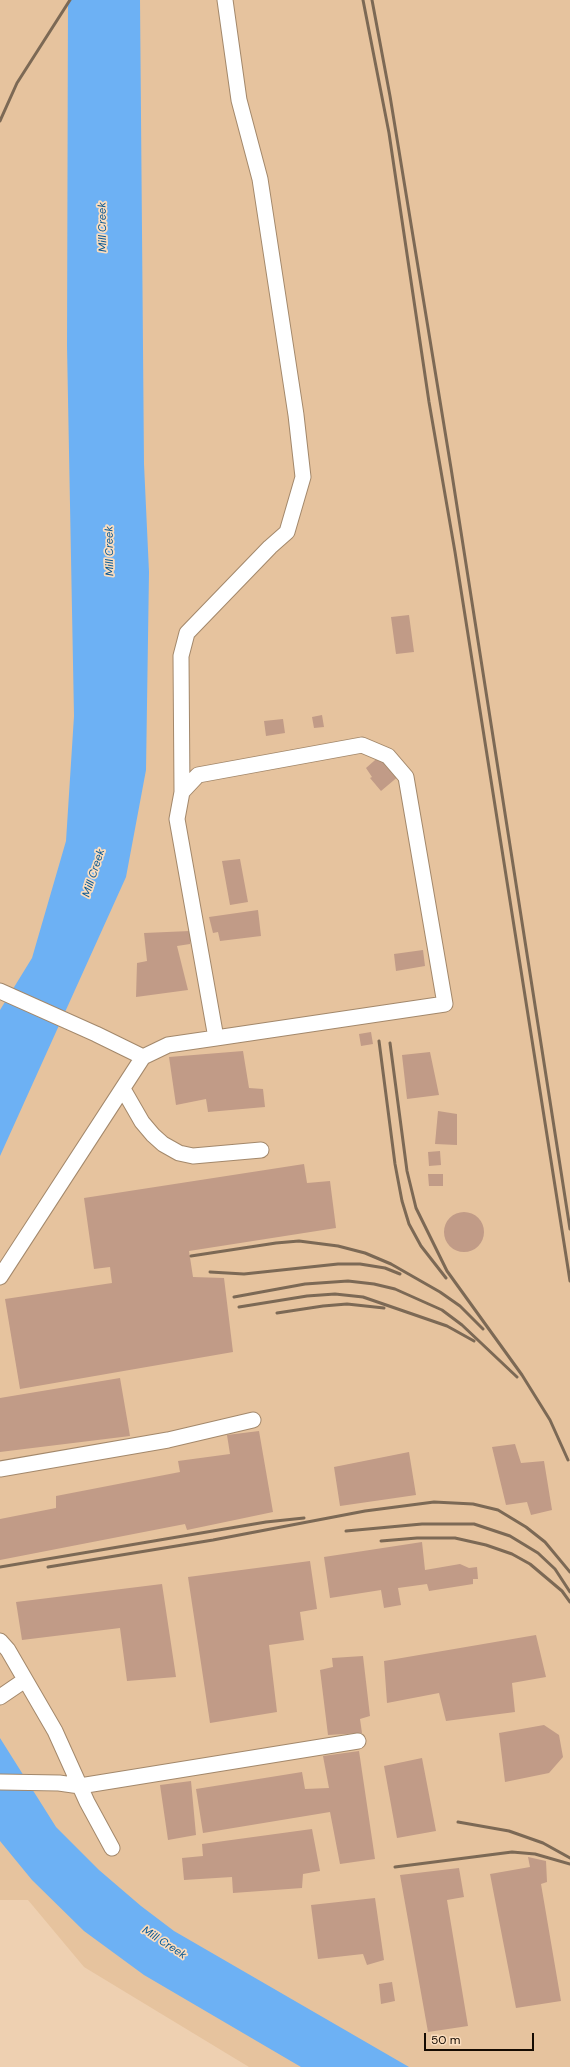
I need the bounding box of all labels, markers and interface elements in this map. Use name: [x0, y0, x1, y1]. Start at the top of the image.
water label: Mill Creek: [96, 202, 110, 252]
water label: Mill Creek: [103, 526, 117, 576]
water label: Mill Creek: [80, 847, 108, 899]
water label: Mill Creek: [139, 1924, 189, 1962]
scale bar: [426, 2025, 536, 2051]
text: 50 m: [431, 2032, 460, 2048]

